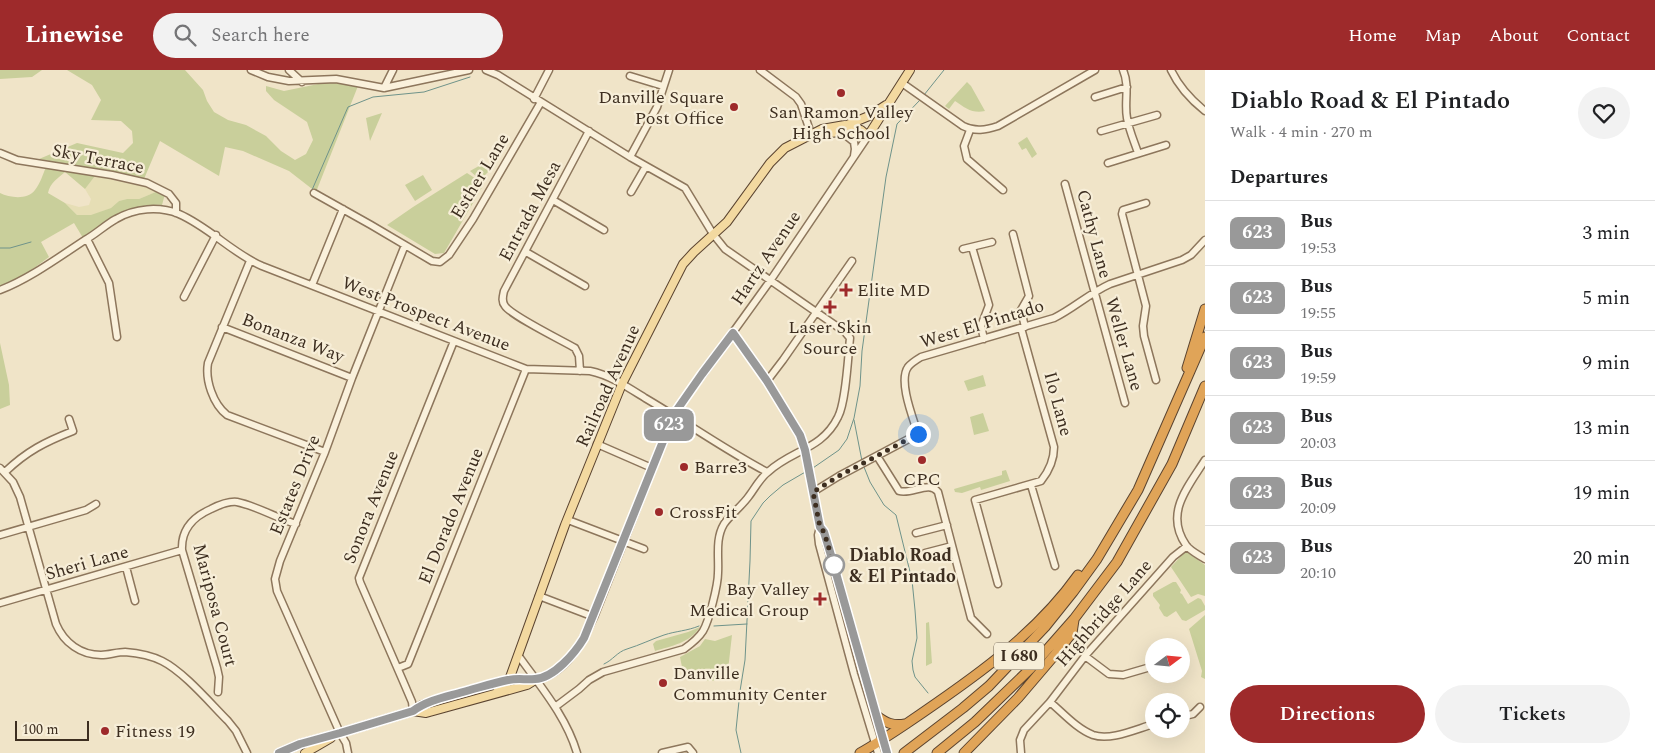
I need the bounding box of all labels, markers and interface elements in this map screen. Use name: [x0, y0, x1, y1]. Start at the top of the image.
search box: [153, 13, 503, 58]
text: Linewise: [25, 17, 123, 53]
icon: search: [171, 21, 199, 49]
text: Search here: [211, 21, 310, 50]
text: Home: [1348, 22, 1397, 49]
text: Map: [1425, 22, 1461, 49]
text: About: [1489, 22, 1539, 49]
text: Contact: [1567, 22, 1630, 49]
text: Diablo Road & El Pintado: [1230, 83, 1510, 119]
place label: Danville Square Post Office: [598, 84, 724, 132]
marker: San Ramon Valley High School: [835, 87, 847, 99]
button: heart: [1578, 87, 1630, 139]
place label: San Ramon Valley High School: [769, 99, 914, 147]
marker: Danville Square Post Office: [728, 101, 740, 113]
text: Walk · 4 min · 270 m: [1230, 120, 1373, 144]
street label: Esther Lane: [444, 128, 516, 224]
street label: Sky Terrace: [50, 137, 146, 181]
street label: Entrada Mesa: [492, 156, 568, 266]
text: Departures: [1230, 163, 1328, 192]
street label: Cathy Lane: [1069, 187, 1119, 281]
street label: Hartz Avenue: [724, 205, 808, 311]
text: Bus: [1300, 207, 1333, 236]
text: 623: [1242, 219, 1273, 246]
text: 3 min: [1582, 219, 1630, 248]
text: 19:53: [1300, 236, 1336, 260]
street label: West Prospect Avenue: [338, 269, 514, 359]
text: Bus: [1300, 272, 1333, 301]
place label: Elite MD: [857, 277, 930, 304]
marker: Elite MD: [839, 283, 853, 297]
text: 623: [1242, 284, 1273, 311]
text: 5 min: [1582, 284, 1630, 313]
street label: West El Pintado: [917, 292, 1047, 356]
street label: Weller Lane: [1098, 294, 1150, 394]
marker: Laser Skin Source: [823, 300, 837, 314]
text: 19:55: [1300, 301, 1336, 325]
street label: Bonanza Way: [238, 306, 349, 370]
place label: Laser Skin Source: [788, 314, 872, 362]
street label: Railroad Avenue: [569, 320, 647, 452]
text: Bus: [1300, 337, 1333, 366]
text: 623: [1242, 349, 1273, 376]
text: 9 min: [1582, 349, 1630, 378]
text: 19:59: [1300, 366, 1336, 390]
street label: Ilo Lane: [1036, 369, 1080, 439]
text: Bus: [1300, 402, 1333, 431]
line badge: 623: [640, 409, 698, 441]
text: 623: [654, 411, 684, 438]
text: 623: [1242, 414, 1273, 441]
text: 13 min: [1573, 414, 1630, 443]
your location: [906, 422, 931, 447]
street label: Estates Drive: [263, 431, 327, 539]
text: 20:03: [1300, 431, 1336, 455]
street label: El Dorado Avenue: [411, 444, 491, 588]
street label: Sonora Avenue: [336, 446, 406, 568]
place label: Barre3: [694, 454, 747, 481]
marker: CPC: [916, 454, 928, 466]
marker: Barre3: [678, 461, 690, 473]
place label: CPC: [903, 466, 941, 493]
text: Bus: [1300, 467, 1333, 496]
text: 623: [1242, 479, 1273, 506]
text: 19 min: [1573, 479, 1630, 508]
text: 20:09: [1300, 496, 1336, 520]
place label: CrossFit: [669, 499, 737, 526]
marker: CrossFit: [653, 506, 665, 518]
text: Bus: [1300, 532, 1333, 561]
street label: Sheri Lane: [42, 538, 132, 588]
street label: Mariposa Court: [186, 540, 244, 670]
place label: Diablo Road & El Pintado: [849, 542, 956, 590]
text: 623: [1242, 544, 1273, 571]
text: 20 min: [1573, 544, 1630, 573]
street label: Highbridge Lane: [1049, 553, 1159, 673]
marker: Diablo Road & El Pintado: [823, 554, 845, 576]
text: 20:10: [1300, 561, 1336, 585]
place label: Bay Valley Medical Group: [689, 576, 810, 624]
marker: Bay Valley Medical Group: [813, 592, 827, 606]
north arrow: [1145, 638, 1190, 682]
map controls: [1145, 638, 1190, 738]
road number: I 680: [994, 642, 1044, 670]
place label: Danville Community Center: [673, 660, 827, 708]
marker: Danville Community Center: [657, 677, 669, 689]
button: Directions: [1230, 685, 1425, 743]
button: Tickets: [1435, 685, 1630, 743]
button: locate: [1145, 693, 1190, 738]
scale bar: [15, 718, 89, 741]
place label: Fitness 19: [115, 718, 195, 745]
text: 100 m: [22, 719, 59, 740]
marker: Fitness 19: [99, 725, 111, 737]

